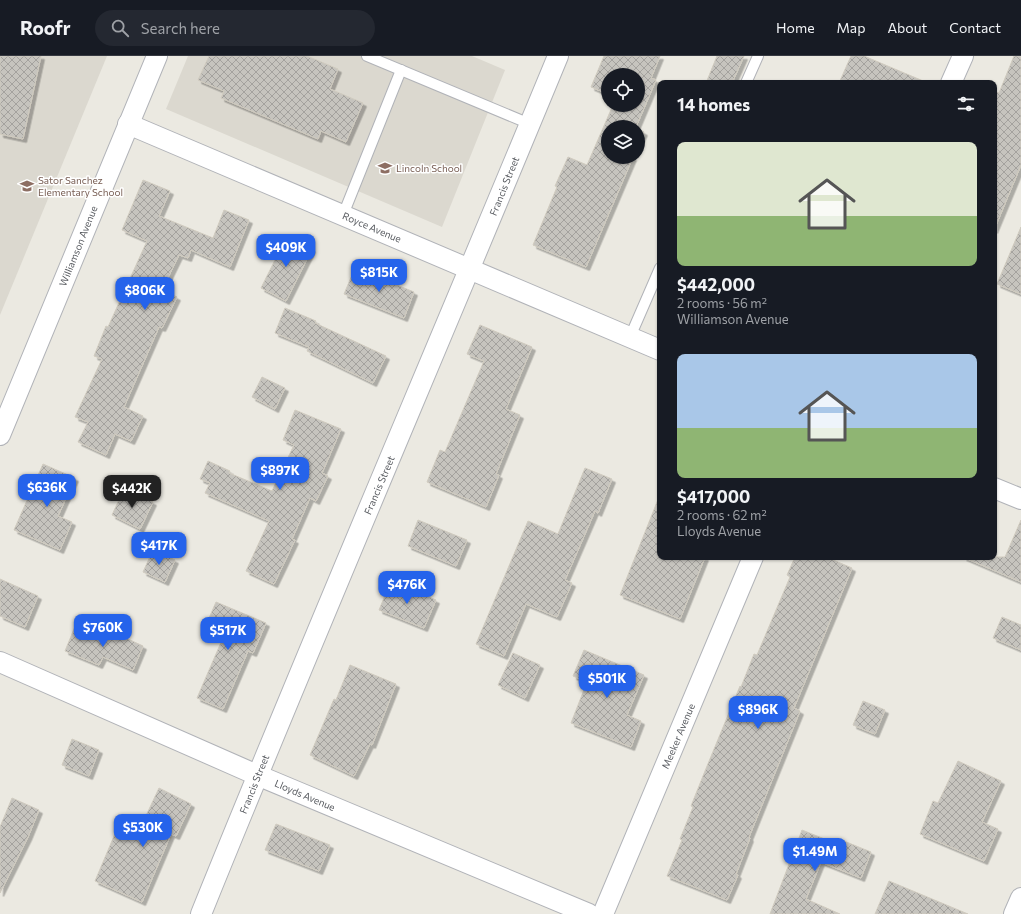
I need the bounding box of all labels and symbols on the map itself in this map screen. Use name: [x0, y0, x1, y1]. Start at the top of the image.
street label: Francis Street: [487, 155, 521, 217]
school or university icon: Lincoln School: [377, 160, 393, 176]
place label: Lincoln School: [396, 162, 462, 174]
place label: Sator Sanchez Elementary School: [38, 174, 123, 198]
school or university icon: Sator Sanchez Elementary School: [19, 178, 35, 194]
street label: Williamson Avenue: [56, 204, 100, 288]
street label: Royce Avenue: [341, 209, 403, 245]
pin: $409K: [258, 234, 314, 268]
pin: $815K: [351, 259, 407, 293]
pin: $806K: [117, 277, 173, 311]
street label: Francis Street: [361, 454, 397, 516]
pin: $897K: [252, 457, 308, 491]
pin: $636K: [19, 474, 75, 508]
pin: $442K: [104, 475, 160, 509]
pin: $417K: [131, 532, 187, 566]
pin: $476K: [379, 571, 435, 605]
pin: $760K: [75, 614, 131, 648]
pin: $517K: [200, 617, 256, 651]
pin: $501K: [579, 665, 635, 699]
pin: $896K: [730, 696, 786, 730]
street label: Meeker Avenue: [659, 702, 697, 770]
street label: Francis Street: [237, 753, 271, 815]
street label: Lloyds Avenue: [273, 777, 337, 813]
pin: $530K: [115, 814, 171, 848]
pin: $1.49M: [782, 838, 848, 872]

